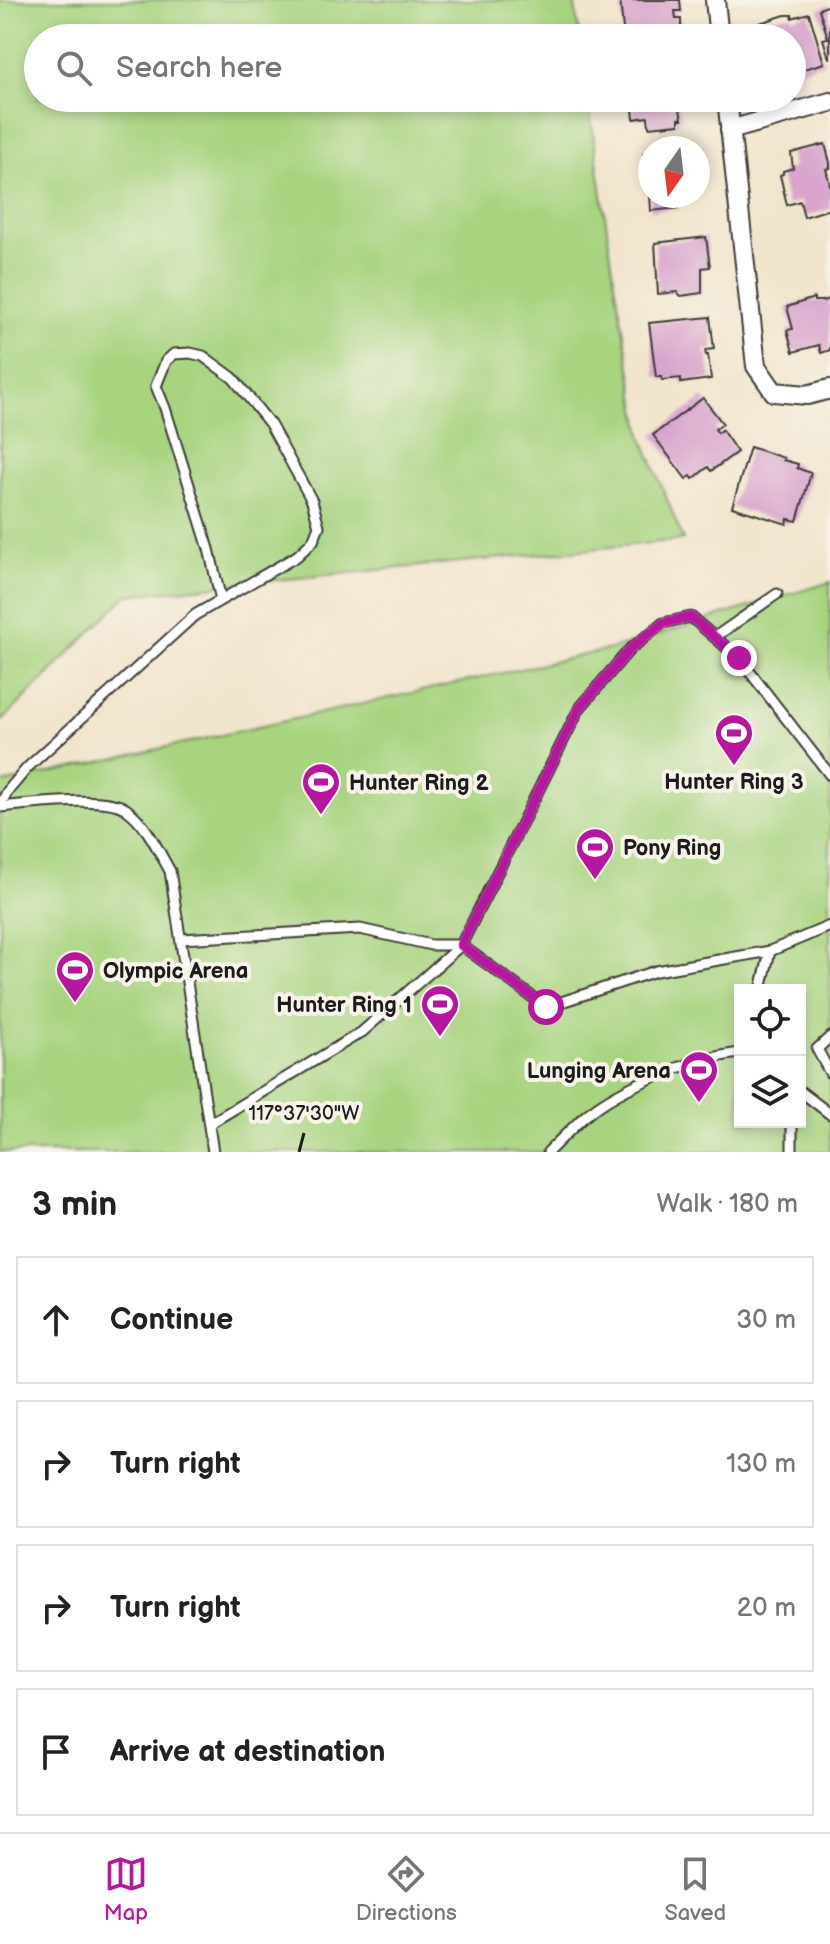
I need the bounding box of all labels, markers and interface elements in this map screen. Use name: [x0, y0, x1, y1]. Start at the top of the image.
search box: [24, 24, 806, 112]
icon: search: [52, 46, 96, 90]
text: Search here: [116, 50, 282, 86]
north arrow: [638, 136, 710, 208]
route end: [721, 640, 757, 676]
sports icon: Hunter Ring 3: [713, 712, 755, 767]
sports icon: Hunter Ring 2: [300, 761, 342, 816]
place label: Hunter Ring 3: [664, 769, 804, 796]
place label: Hunter Ring 2: [349, 770, 489, 797]
sports icon: Pony Ring: [574, 826, 616, 881]
place label: Pony Ring: [623, 835, 721, 862]
sports icon: Olympic Arena: [54, 949, 96, 1004]
place label: Olympic Arena: [103, 958, 248, 985]
sports icon: Hunter Ring 1: [419, 983, 461, 1038]
map controls: [734, 984, 806, 1128]
button: locate: [734, 984, 806, 1056]
route start: [528, 989, 564, 1025]
place label: Hunter Ring 1: [276, 992, 412, 1019]
sports icon: Lunging Arena: [678, 1049, 720, 1104]
button: layers: [734, 1056, 806, 1128]
place label: Lunging Arena: [527, 1058, 671, 1085]
text: 117°37'30"W: [249, 1102, 359, 1126]
text: 3 min: [32, 1184, 117, 1225]
text: Walk · 180 m: [657, 1189, 798, 1220]
icon: ahead: [34, 1298, 78, 1342]
text: Continue: [110, 1302, 233, 1338]
text: 30 m: [736, 1305, 796, 1336]
icon: right: [34, 1442, 78, 1486]
text: Turn right: [110, 1446, 241, 1482]
text: 130 m: [726, 1449, 796, 1480]
icon: right: [34, 1586, 78, 1630]
text: Turn right: [110, 1590, 241, 1626]
text: 20 m: [737, 1593, 796, 1624]
icon: arrive: [34, 1730, 78, 1774]
text: Arrive at destination: [110, 1734, 386, 1770]
tab: Map: [104, 1852, 148, 1927]
tab: Directions: [356, 1852, 457, 1927]
tab: Saved: [664, 1852, 726, 1927]

